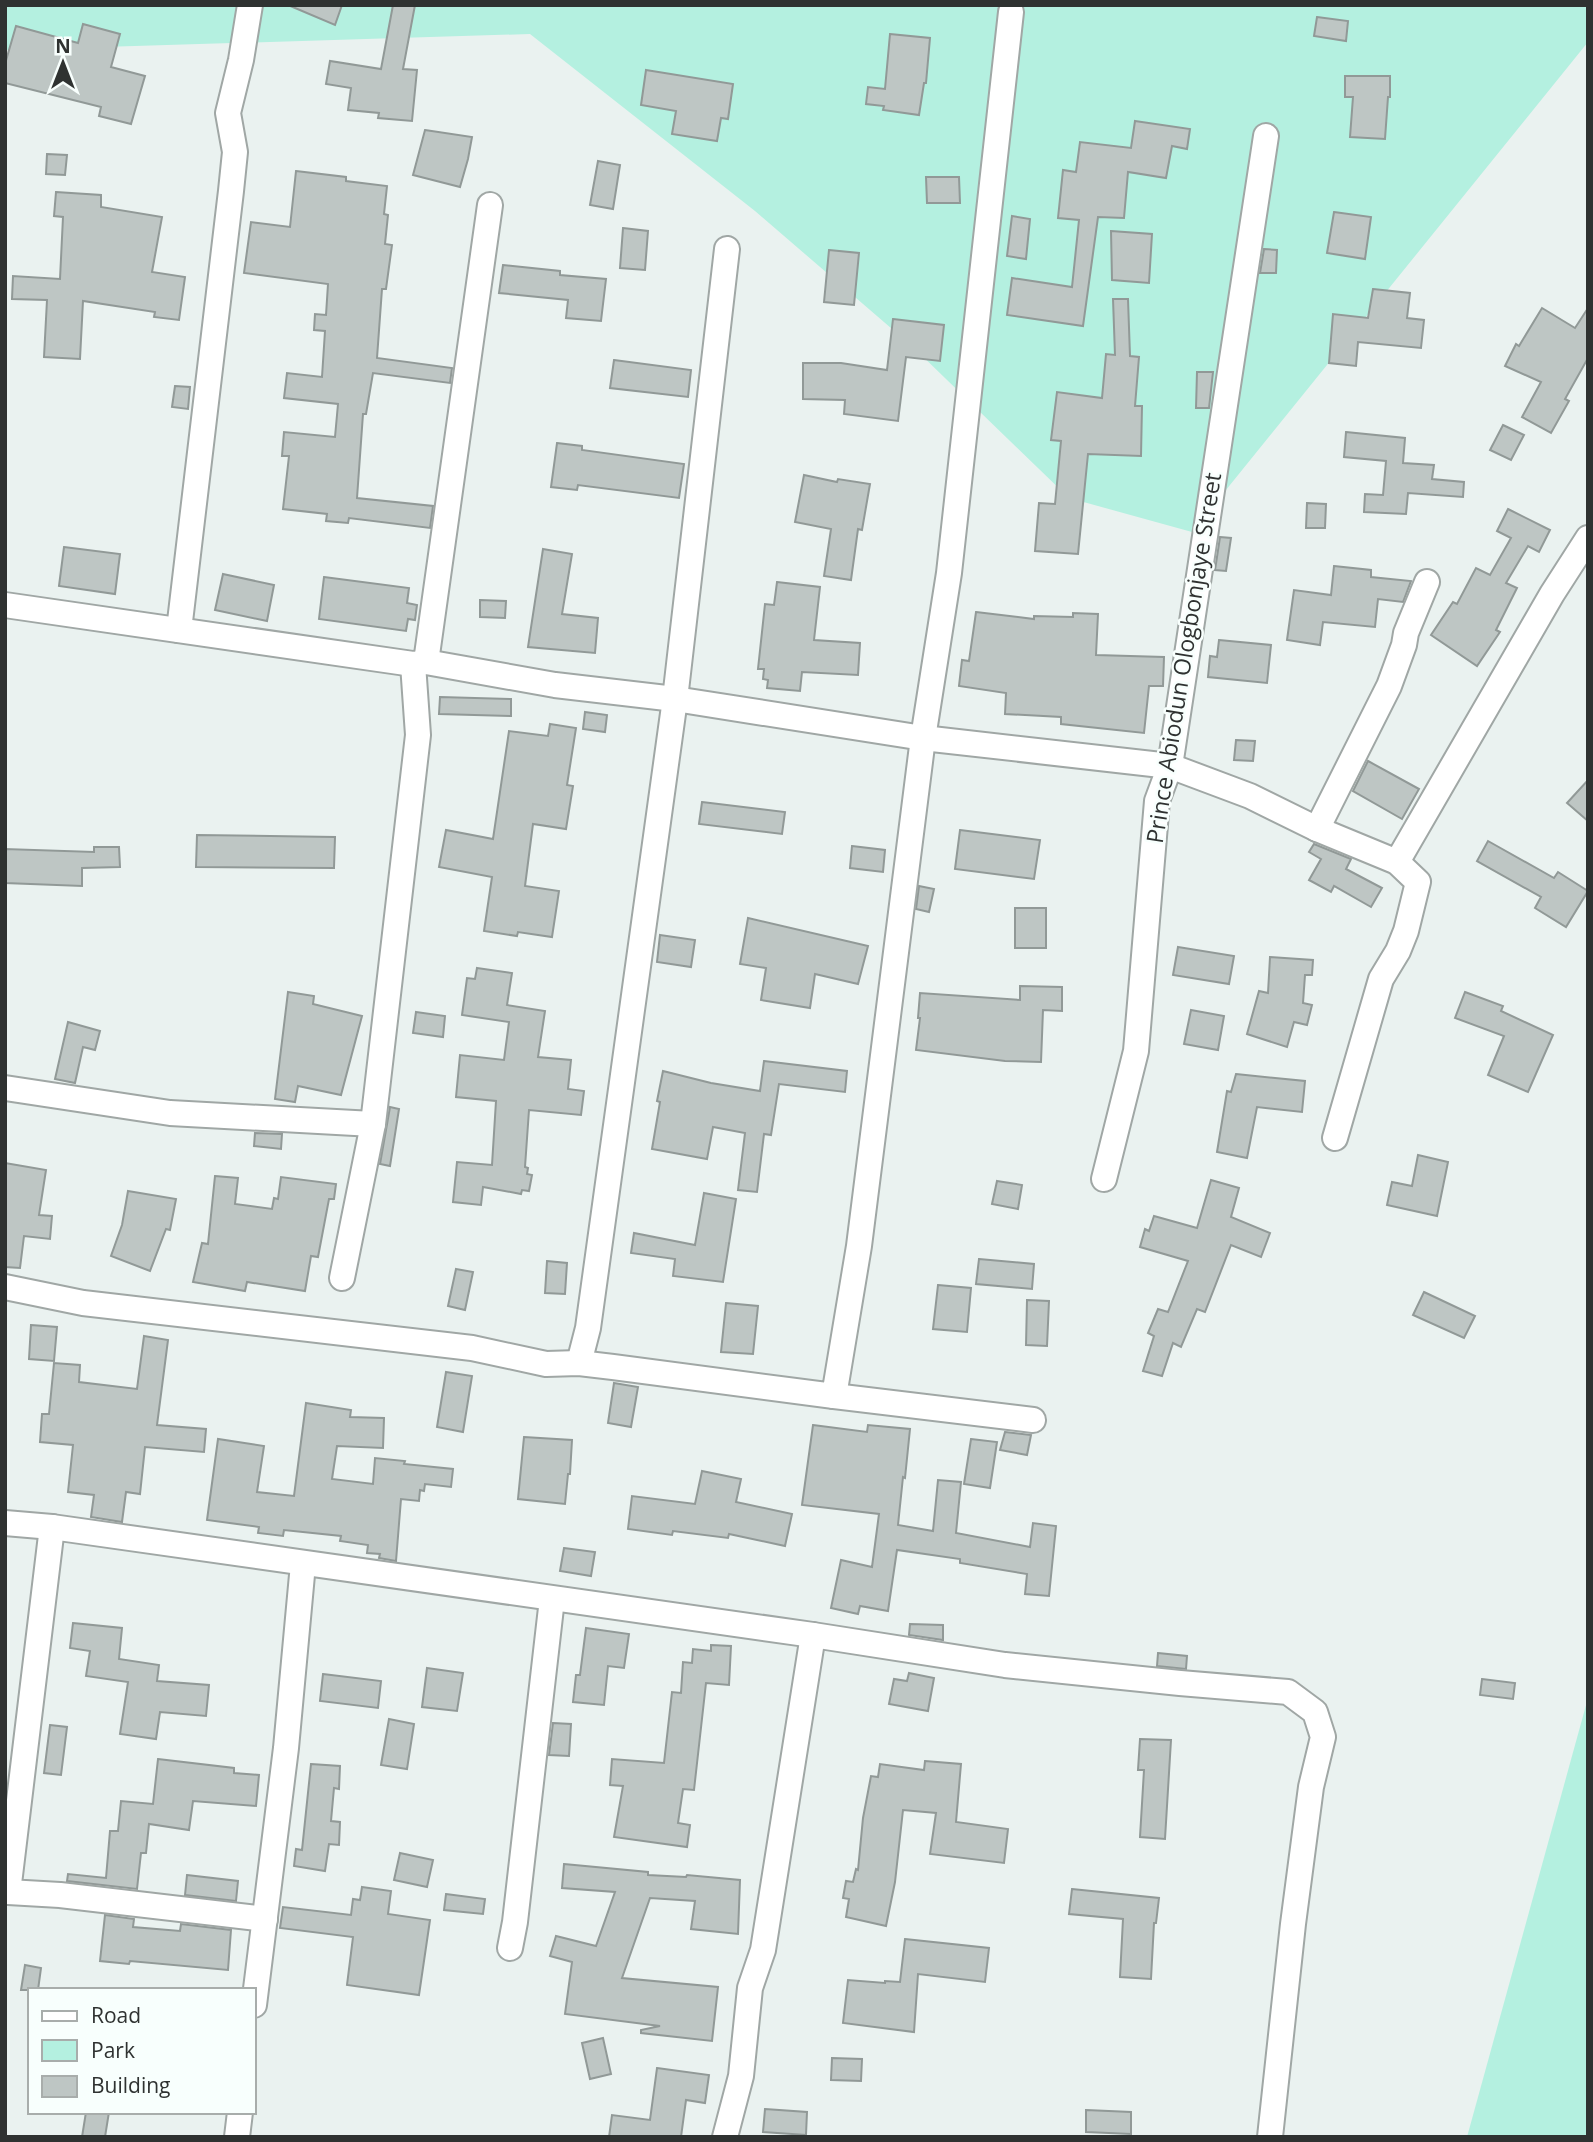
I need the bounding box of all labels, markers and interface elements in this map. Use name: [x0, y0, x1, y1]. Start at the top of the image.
north arrow: [28, 28, 98, 98]
text: N: [55, 33, 71, 59]
street label: Prince Abiodun Ologbonjaye Street: [1138, 470, 1228, 845]
legend: [28, 1988, 256, 2114]
text: Road: [91, 2001, 141, 2029]
text: Park: [91, 2036, 135, 2064]
text: Building: [91, 2071, 170, 2099]

